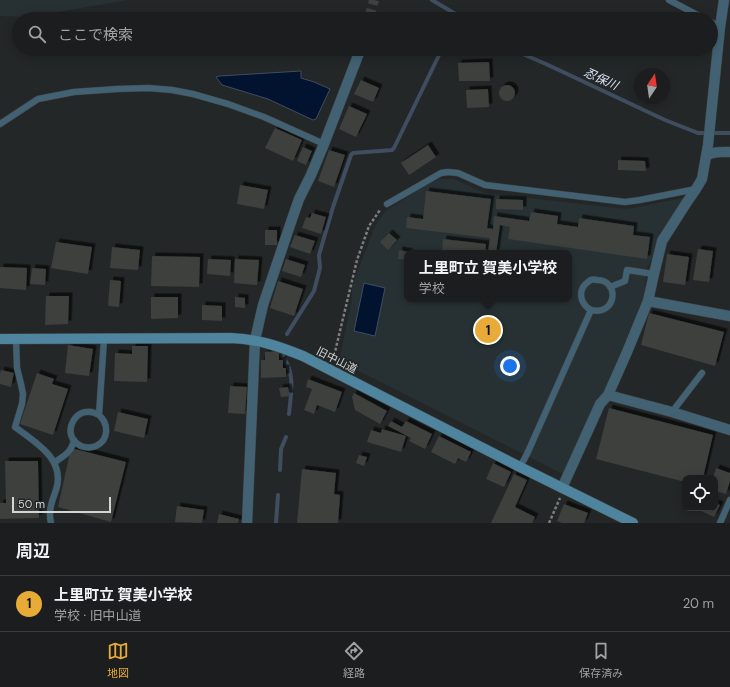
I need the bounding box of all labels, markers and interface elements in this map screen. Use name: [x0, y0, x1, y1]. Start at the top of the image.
search box: [12, 12, 718, 56]
icon: search: [26, 23, 48, 45]
text: ここで検索: [58, 25, 133, 45]
water label: 忍保川: [581, 64, 623, 94]
north arrow: [634, 68, 670, 104]
popup: [404, 250, 572, 302]
text: 上里町立 賀美小学校: [419, 258, 557, 278]
text: 学校: [419, 280, 445, 297]
pin: 1: [475, 315, 501, 345]
street label: 旧中山道: [314, 344, 360, 376]
your location: [500, 356, 520, 376]
map controls: [682, 475, 718, 511]
button: locate: [682, 475, 718, 511]
scale bar: [12, 495, 111, 514]
text: 50 m: [18, 497, 45, 511]
text: 周辺: [16, 540, 50, 562]
text: 上里町立 賀美小学校: [54, 585, 193, 605]
text: 1: [27, 595, 31, 612]
text: 20 m: [683, 595, 714, 612]
text: 学校 · 旧中山道: [54, 607, 142, 624]
tab: 地図: [107, 640, 129, 680]
tab: 経路: [343, 640, 365, 680]
tab: 保存済み: [579, 640, 623, 680]

